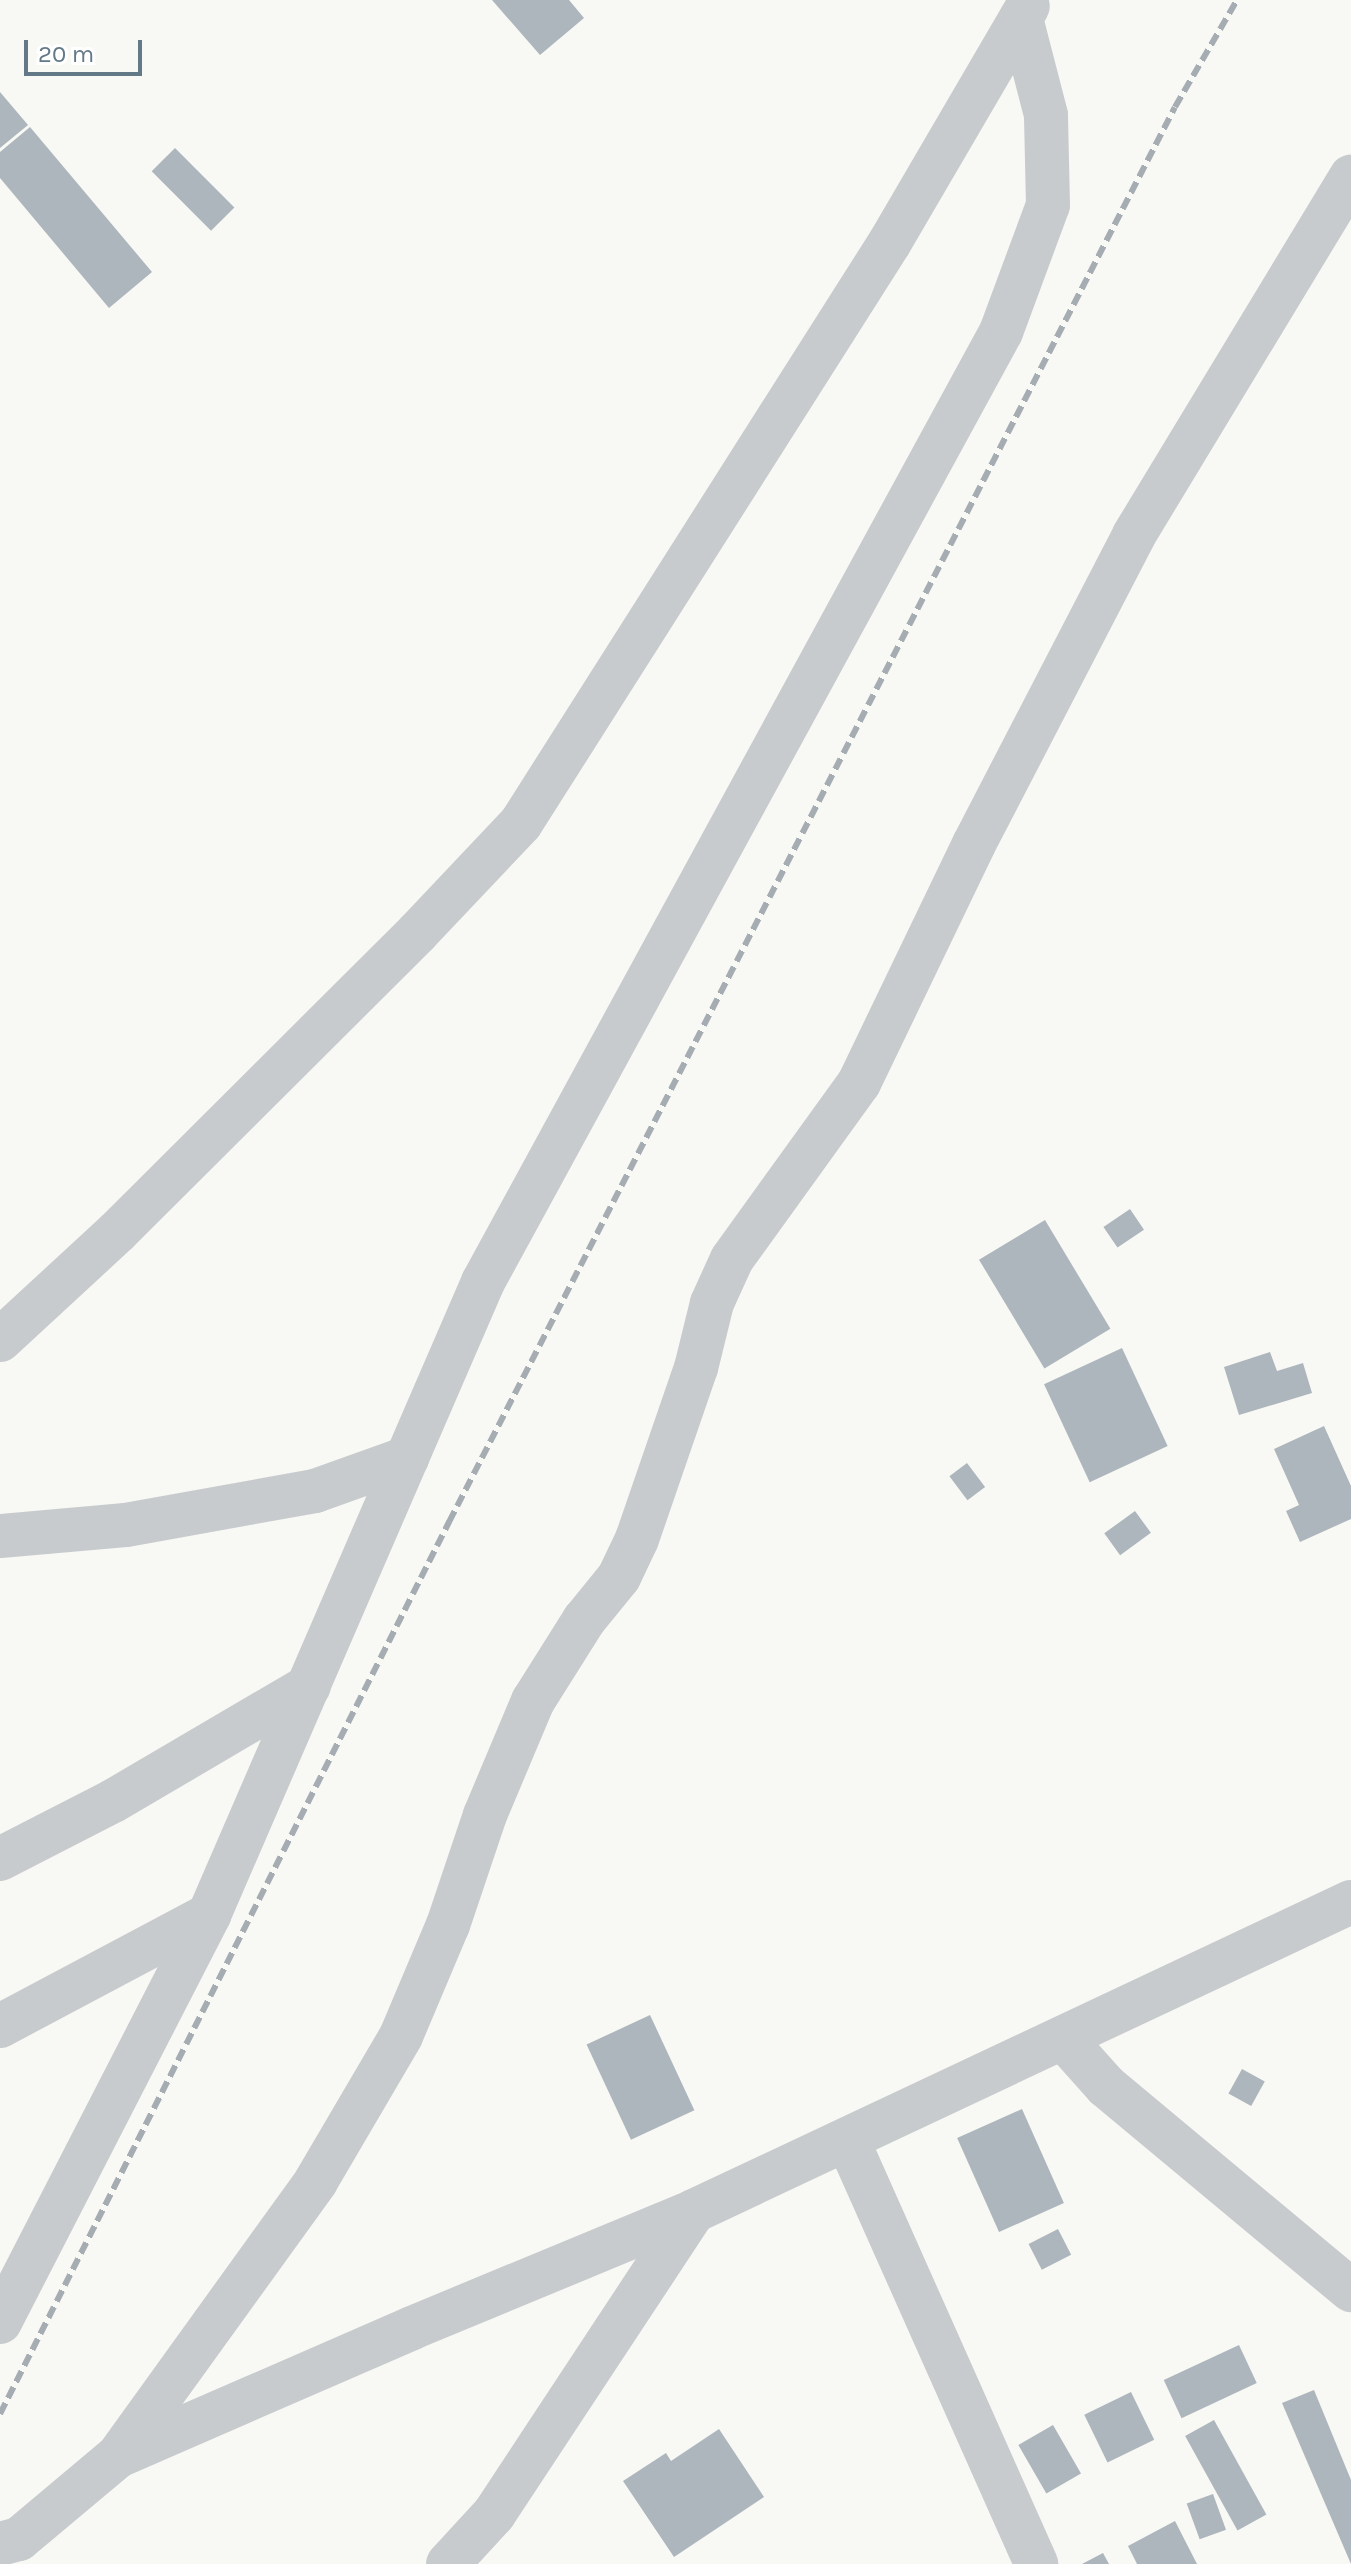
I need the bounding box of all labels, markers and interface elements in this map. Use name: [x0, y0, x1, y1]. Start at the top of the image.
scale bar: [28, 24, 146, 74]
text: 20 m: [38, 40, 94, 68]

